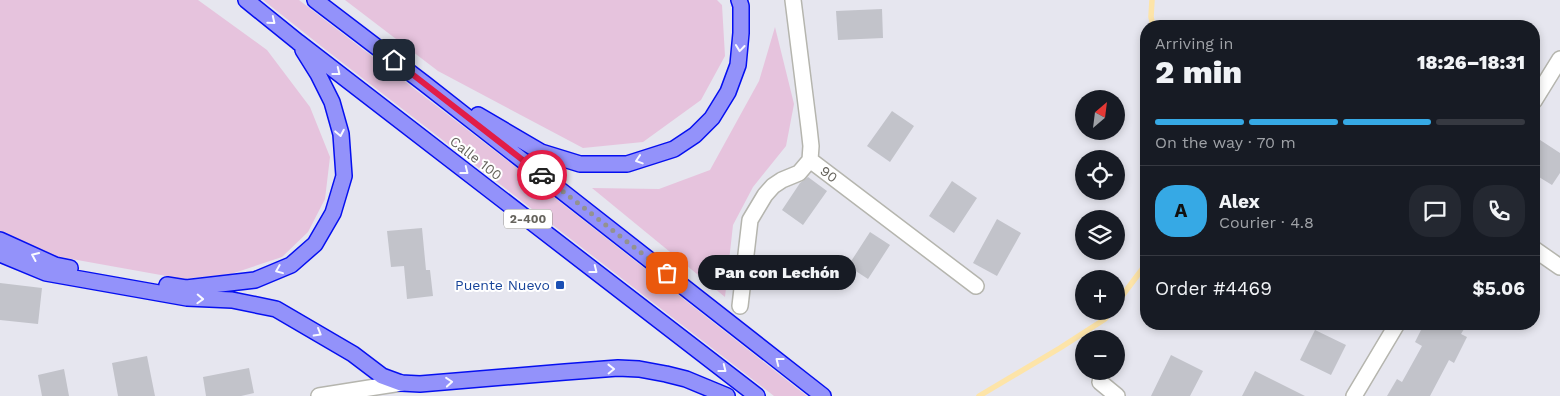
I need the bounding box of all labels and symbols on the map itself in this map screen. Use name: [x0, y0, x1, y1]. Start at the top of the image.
one-way arrow: [266, 15, 275, 23]
pin: [373, 39, 415, 81]
one-way arrow: [735, 44, 746, 52]
one-way arrow: [331, 66, 340, 74]
north arrow: [1075, 90, 1125, 140]
one-way arrow: [334, 129, 345, 137]
street label: Calle 100: [447, 133, 505, 183]
courier: [517, 150, 567, 200]
one-way arrow: [635, 154, 643, 164]
street label: 90: [817, 162, 841, 186]
one-way arrow: [459, 165, 468, 173]
road number: 2-400: [504, 210, 552, 228]
one-way arrow: [31, 252, 40, 263]
pin: [646, 252, 688, 294]
callout: Pan con Lechón: [697, 256, 854, 290]
one-way arrow: [275, 264, 284, 274]
one-way arrow: [588, 264, 597, 272]
place label: Puente Nuevo: [455, 277, 550, 293]
marker: Puente Nuevo: [554, 279, 566, 291]
one-way arrow: [196, 294, 204, 304]
one-way arrow: [312, 327, 321, 337]
one-way arrow: [776, 358, 785, 366]
one-way arrow: [608, 364, 615, 374]
one-way arrow: [717, 364, 726, 372]
one-way arrow: [446, 377, 454, 388]

